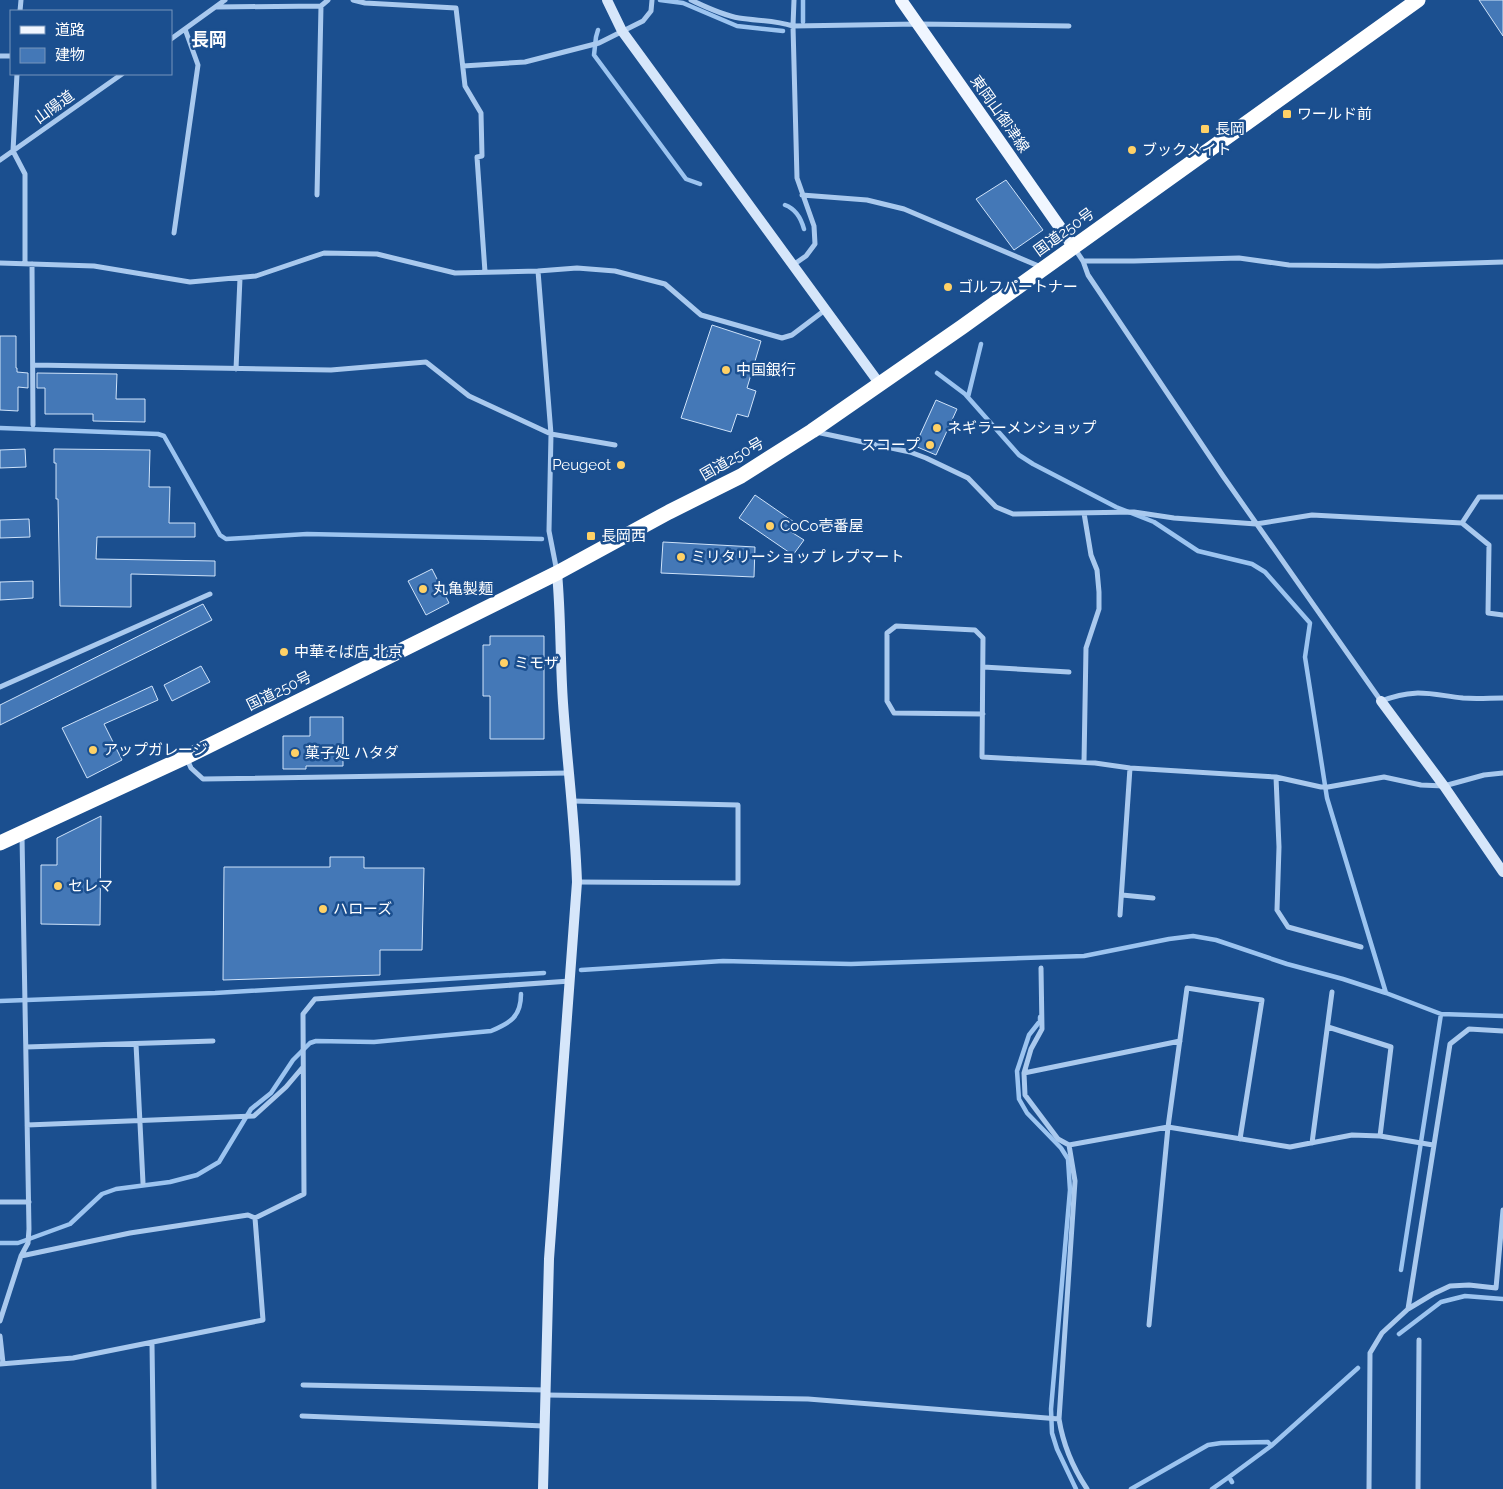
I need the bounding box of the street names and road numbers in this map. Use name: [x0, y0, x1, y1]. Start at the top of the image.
street label: 東岡山御津線: [967, 72, 1033, 156]
street label: 山陽道: [31, 86, 77, 128]
street label: 国道250号: [1030, 204, 1098, 260]
street label: 国道250号: [697, 434, 767, 484]
street label: 国道250号: [244, 668, 314, 714]

